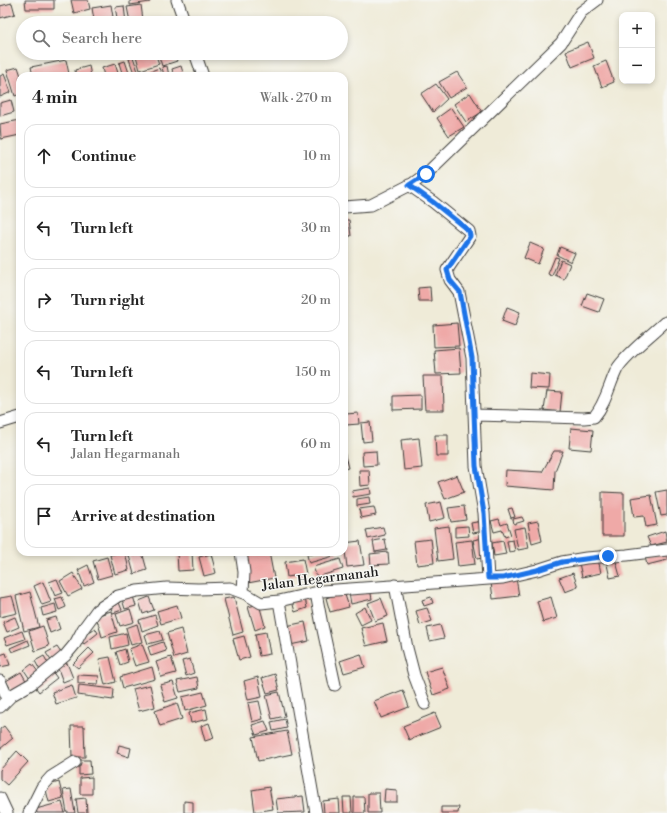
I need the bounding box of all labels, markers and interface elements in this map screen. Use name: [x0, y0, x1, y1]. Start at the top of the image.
map controls: [619, 12, 655, 84]
button: +: [619, 12, 655, 48]
search box: [16, 16, 348, 60]
icon: search: [30, 27, 52, 49]
text: Search here: [62, 29, 142, 48]
button: −: [619, 48, 655, 84]
text: 4 min: [32, 87, 77, 109]
text: Walk · 270 m: [260, 90, 332, 106]
icon: ahead: [33, 145, 55, 167]
text: Continue: [71, 147, 136, 166]
text: 10 m: [303, 148, 331, 164]
route start: [417, 165, 435, 183]
icon: left: [33, 217, 55, 239]
text: Turn left: [71, 219, 133, 238]
text: 30 m: [301, 220, 331, 236]
icon: right: [33, 289, 55, 311]
text: Turn right: [71, 291, 145, 310]
text: 20 m: [301, 292, 331, 308]
icon: left: [33, 361, 55, 383]
text: Turn left: [71, 363, 133, 382]
text: 150 m: [296, 364, 331, 380]
text: Turn left: [71, 427, 133, 446]
icon: left: [33, 433, 55, 455]
text: 60 m: [300, 436, 331, 452]
text: Jalan Hegarmanah: [71, 446, 180, 462]
icon: arrive: [33, 505, 55, 527]
text: Arrive at destination: [71, 507, 215, 526]
route end: [599, 547, 617, 565]
street label: Jalan Hegarmanah: [260, 563, 380, 595]

